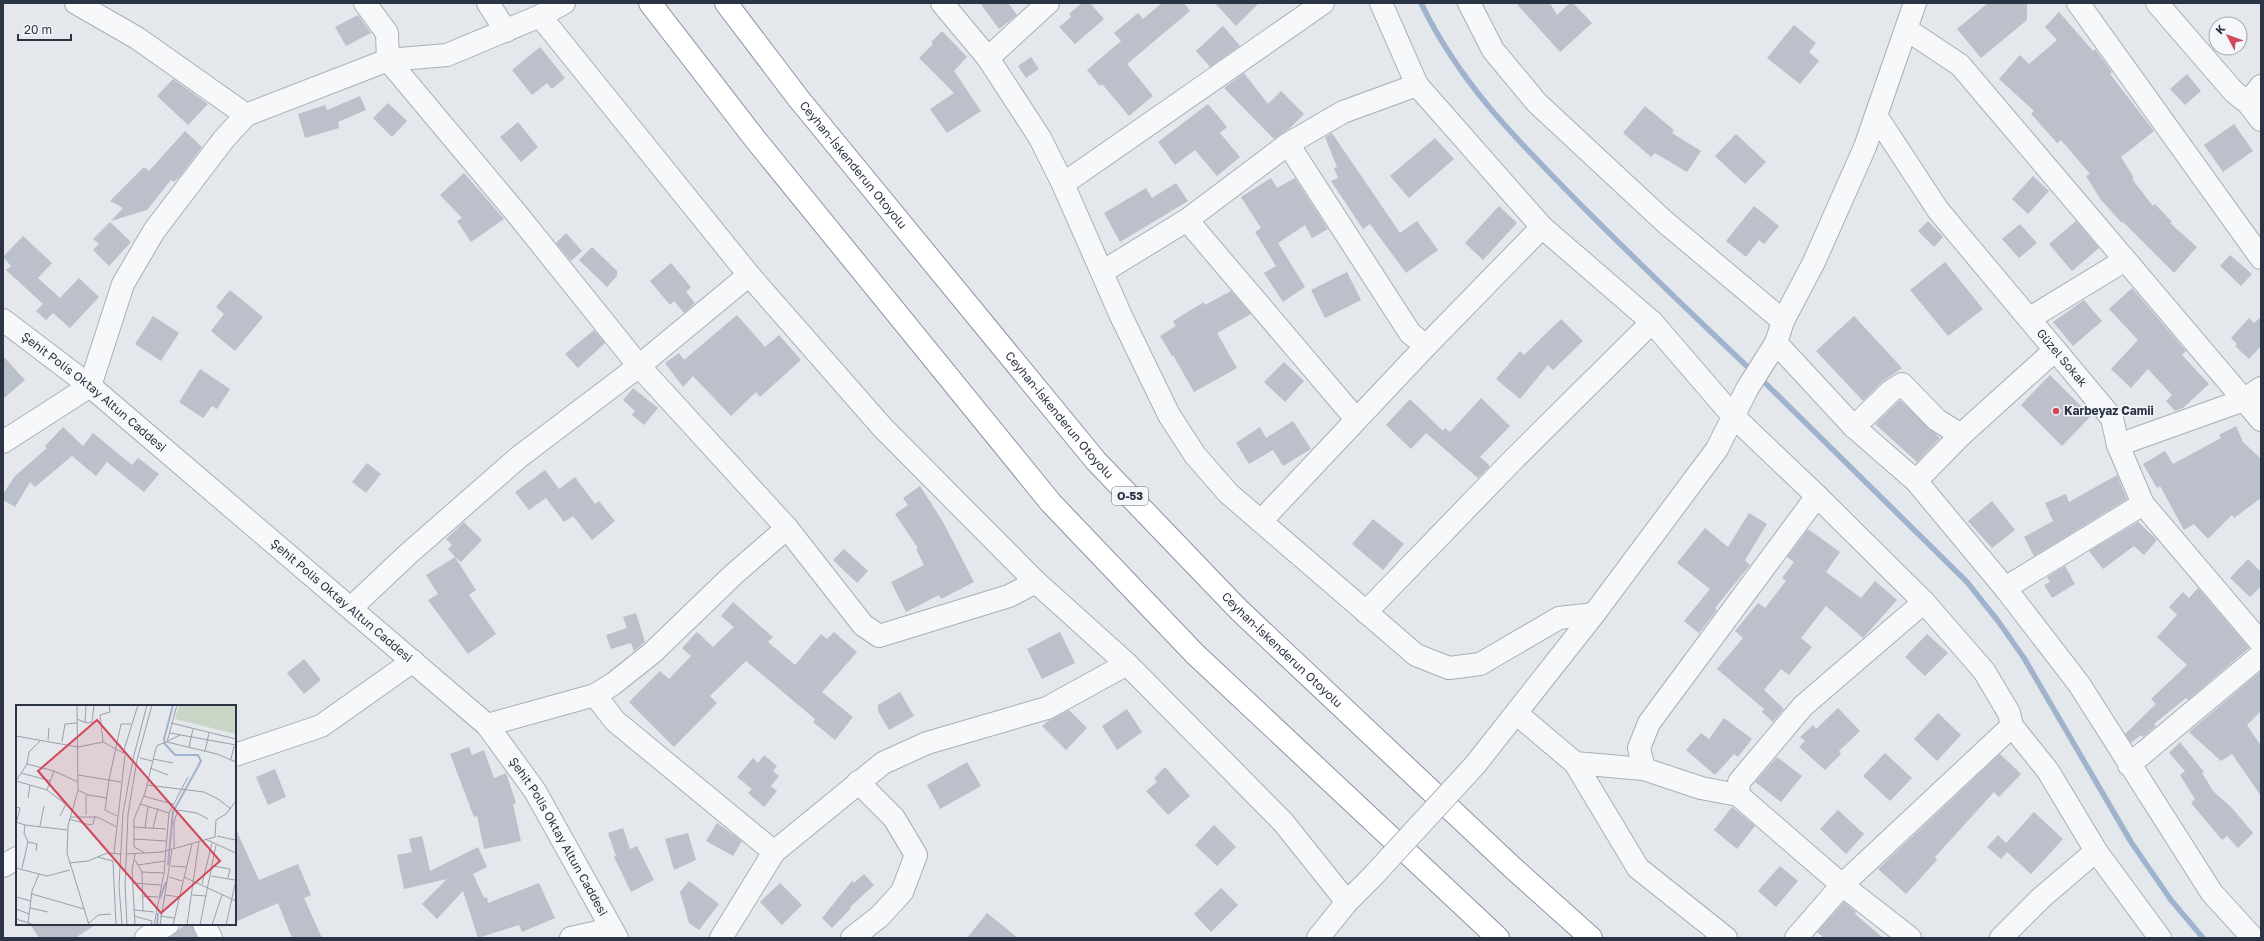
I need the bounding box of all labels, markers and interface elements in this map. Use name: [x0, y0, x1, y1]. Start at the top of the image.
scale bar: [18, 16, 71, 42]
north arrow: [2208, 16, 2248, 56]
text: 20 m: [24, 22, 52, 37]
text: K: [2213, 22, 2228, 36]
street label: Ceyhan-İskenderun Otoyolu: [797, 98, 910, 232]
street label: Güzel Sokak: [2034, 326, 2091, 390]
street label: Şehit Polis Oktay Altun Caddesi: [19, 329, 169, 455]
street label: Ceyhan-İskenderun Otoyolu: [1002, 348, 1117, 481]
place label: Karbeyaz Camii: [2064, 403, 2154, 418]
marker: Karbeyaz Camii: [2051, 406, 2061, 416]
road number: O-53: [1112, 487, 1148, 505]
street label: Şehit Polis Oktay Altun Caddesi: [268, 536, 416, 665]
street label: Ceyhan-İskenderun Otoyolu: [1219, 589, 1346, 710]
inset map: [16, 705, 236, 925]
street label: Şehit Polis Oktay Altun Caddesi: [506, 754, 611, 918]

